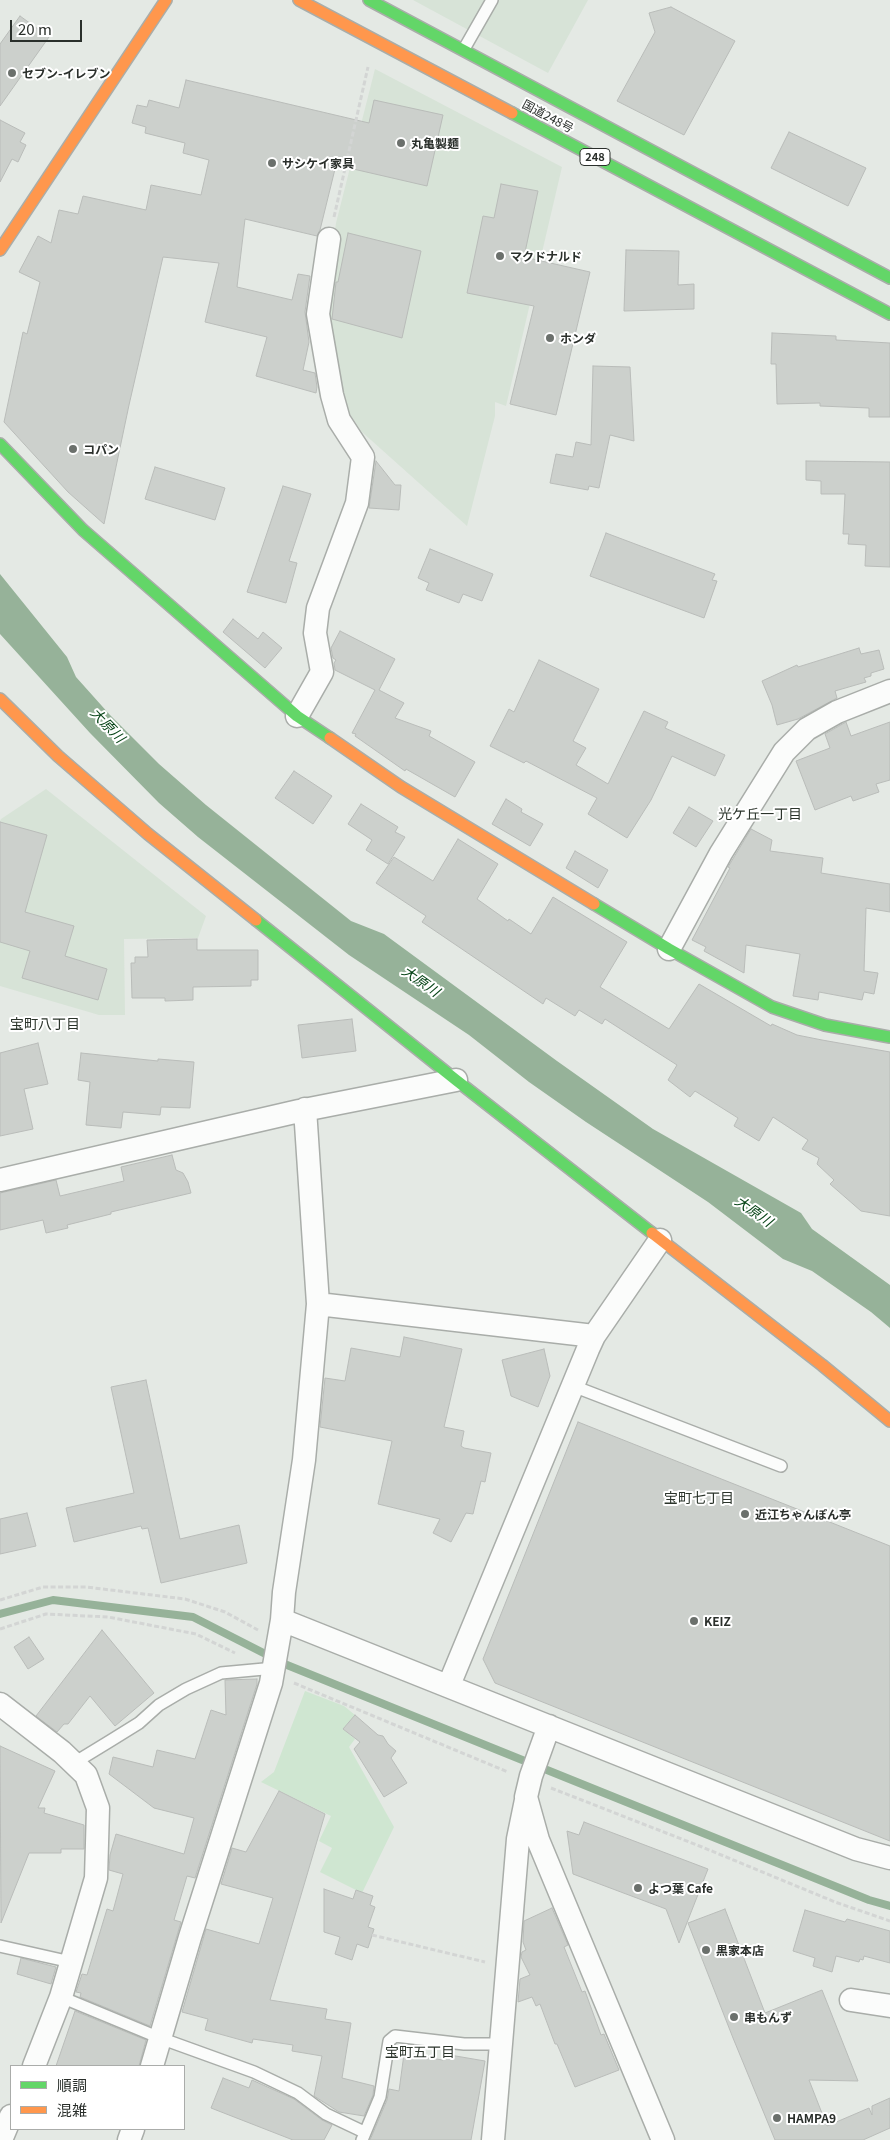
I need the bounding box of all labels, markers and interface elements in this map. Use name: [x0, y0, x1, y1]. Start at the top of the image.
scale bar: [12, 10, 85, 42]
text: 20 m: [18, 18, 52, 39]
place label: セブン-イレブン: [22, 66, 110, 80]
marker: セブン-イレブン: [6, 67, 18, 79]
street label: 国道248号: [520, 97, 576, 135]
place label: 丸亀製麺: [411, 136, 459, 150]
marker: 丸亀製麺: [395, 137, 407, 149]
road number: 248: [580, 148, 610, 166]
place label: サシケイ家具: [282, 156, 354, 170]
marker: サシケイ家具: [266, 157, 278, 169]
place label: マクドナルド: [510, 249, 582, 263]
marker: マクドナルド: [494, 250, 506, 262]
place label: ホンダ: [560, 331, 596, 345]
marker: ホンダ: [544, 332, 556, 344]
place label: コパン: [83, 442, 119, 456]
marker: コパン: [67, 443, 79, 455]
water label: 大原川: [87, 704, 129, 746]
district label: 光ケ丘一丁目: [718, 806, 802, 822]
water label: 大原川: [399, 962, 443, 1000]
district label: 宝町八丁目: [10, 1016, 80, 1032]
water label: 大原川: [732, 1192, 776, 1230]
district label: 宝町七丁目: [664, 1490, 734, 1506]
place label: 近江ちゃんぽん亭: [755, 1507, 851, 1521]
marker: 近江ちゃんぽん亭: [739, 1508, 751, 1520]
place label: KEIZ: [704, 1614, 731, 1628]
marker: KEIZ: [688, 1615, 700, 1627]
place label: よつ葉 Cafe: [648, 1881, 713, 1895]
marker: よつ葉 Cafe: [632, 1882, 644, 1894]
place label: 黒家本店: [716, 1943, 764, 1957]
marker: 黒家本店: [700, 1944, 712, 1956]
place label: 串もんず: [744, 2010, 792, 2024]
marker: 串もんず: [728, 2011, 740, 2023]
district label: 宝町五丁目: [385, 2044, 455, 2060]
legend: [10, 2065, 185, 2130]
text: 順調: [57, 2074, 87, 2095]
text: 混雑: [57, 2099, 87, 2120]
place label: HAMPA9: [787, 2111, 836, 2125]
marker: HAMPA9: [771, 2112, 783, 2124]

